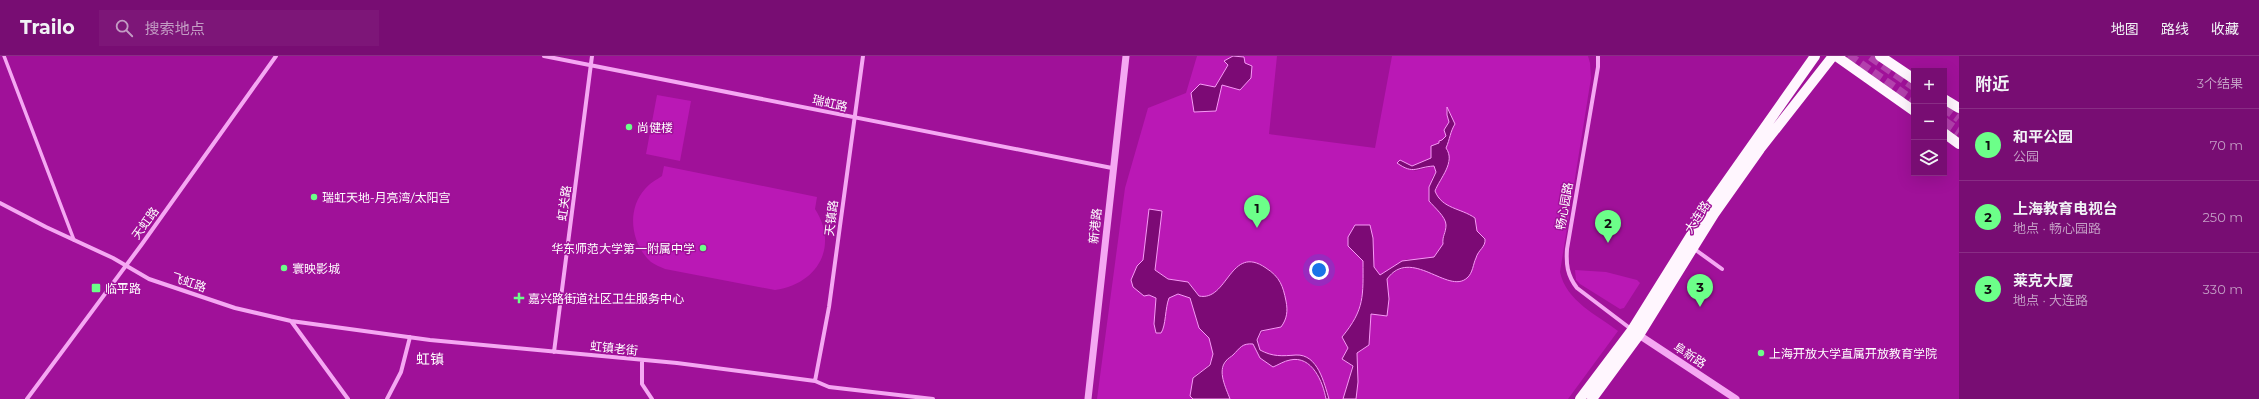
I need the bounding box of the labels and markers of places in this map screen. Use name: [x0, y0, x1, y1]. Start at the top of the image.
place label: 尚健楼: [637, 120, 673, 135]
marker: 尚健楼: [624, 122, 634, 132]
place label: 瑞虹天地-月亮湾/太阳宫: [322, 190, 451, 205]
marker: 瑞虹天地-月亮湾/太阳宫: [309, 192, 319, 202]
pin: 1: [1244, 195, 1270, 228]
pin: 2: [1595, 210, 1621, 243]
place label: 华东师范大学第一附属中学: [551, 241, 695, 256]
marker: 华东师范大学第一附属中学: [698, 243, 708, 253]
place label: 寰映影城: [292, 261, 340, 276]
marker: 寰映影城: [279, 263, 289, 273]
pin: 3: [1687, 274, 1713, 307]
place label: 临平路: [105, 281, 141, 296]
marker: 临平路: [90, 282, 102, 294]
place label: 嘉兴路街道社区卫生服务中心: [528, 291, 684, 306]
marker: 嘉兴路街道社区卫生服务中心: [513, 292, 525, 304]
place label: 上海开放大学直属开放教育学院: [1769, 346, 1937, 361]
marker: 上海开放大学直属开放教育学院: [1756, 348, 1766, 358]

